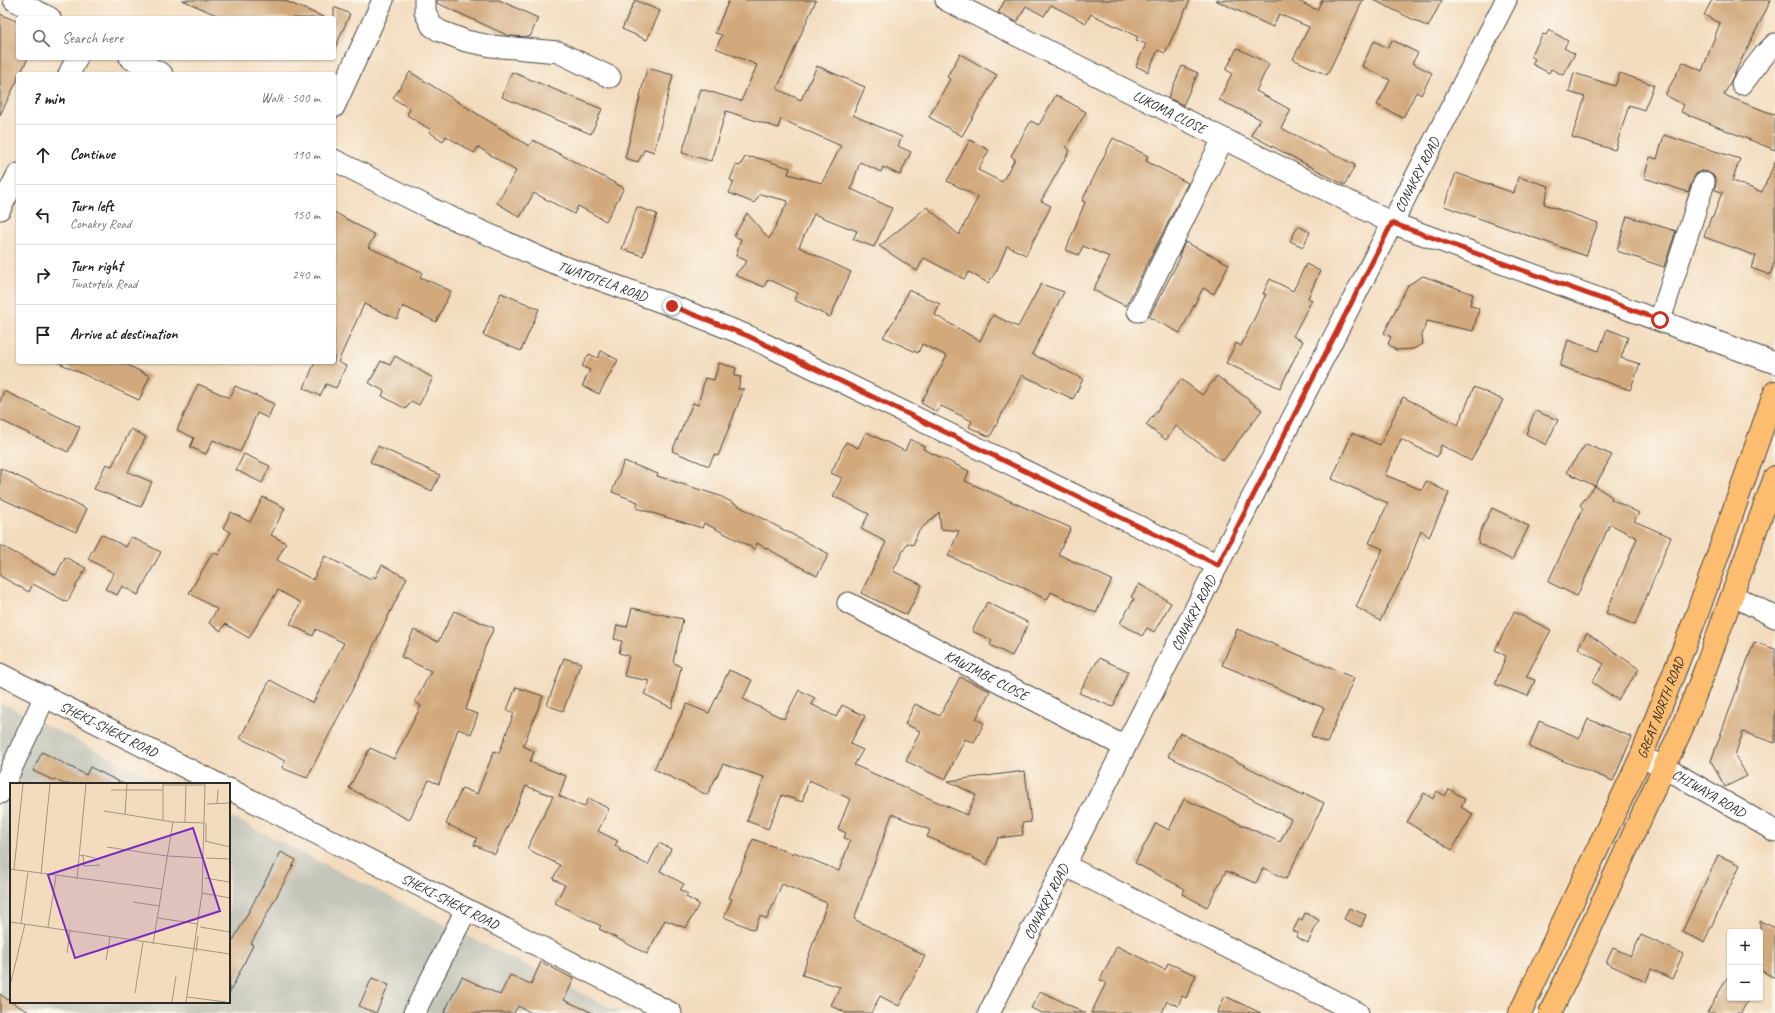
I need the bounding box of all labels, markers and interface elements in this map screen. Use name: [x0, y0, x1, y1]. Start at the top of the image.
search box: [16, 16, 336, 60]
icon: search: [30, 27, 52, 49]
text: Search here: [62, 29, 123, 48]
street label: LUKOMA CLOSE: [1130, 86, 1211, 138]
text: 7 min: [32, 88, 65, 109]
text: Walk · 500 m: [261, 90, 320, 106]
street label: CONAKRY ROAD: [1391, 133, 1444, 215]
icon: ahead: [32, 144, 54, 166]
text: Continue: [70, 145, 115, 164]
text: 110 m: [292, 147, 320, 163]
text: Turn left: [70, 197, 113, 216]
icon: left: [32, 204, 54, 226]
text: 150 m: [292, 207, 320, 223]
text: Conakry Road: [70, 216, 131, 232]
text: Turn right: [70, 257, 123, 276]
street label: TWATOTELA ROAD: [556, 257, 652, 306]
icon: right: [32, 264, 54, 286]
text: 240 m: [292, 267, 320, 283]
text: Twatotela Road: [70, 276, 137, 292]
route end: [663, 297, 681, 315]
route start: [1651, 311, 1669, 329]
icon: arrive: [32, 324, 54, 346]
text: Arrive at destination: [70, 325, 177, 344]
street label: CONAKRY ROAD: [1167, 571, 1220, 653]
street label: KAWIMBE CLOSE: [942, 646, 1033, 705]
street label: GREAT NORTH ROAD: [1633, 653, 1688, 761]
street label: SHEKI-SHEKI ROAD: [57, 697, 161, 761]
street label: CHIWAYA ROAD: [1669, 765, 1750, 822]
inset map: [10, 783, 230, 1003]
street label: CONAKRY ROAD: [1020, 860, 1073, 942]
street label: SHEKI-SHEKI ROAD: [399, 869, 502, 933]
map controls: [1727, 929, 1763, 1001]
button: +: [1727, 929, 1763, 965]
button: −: [1727, 965, 1763, 1001]

